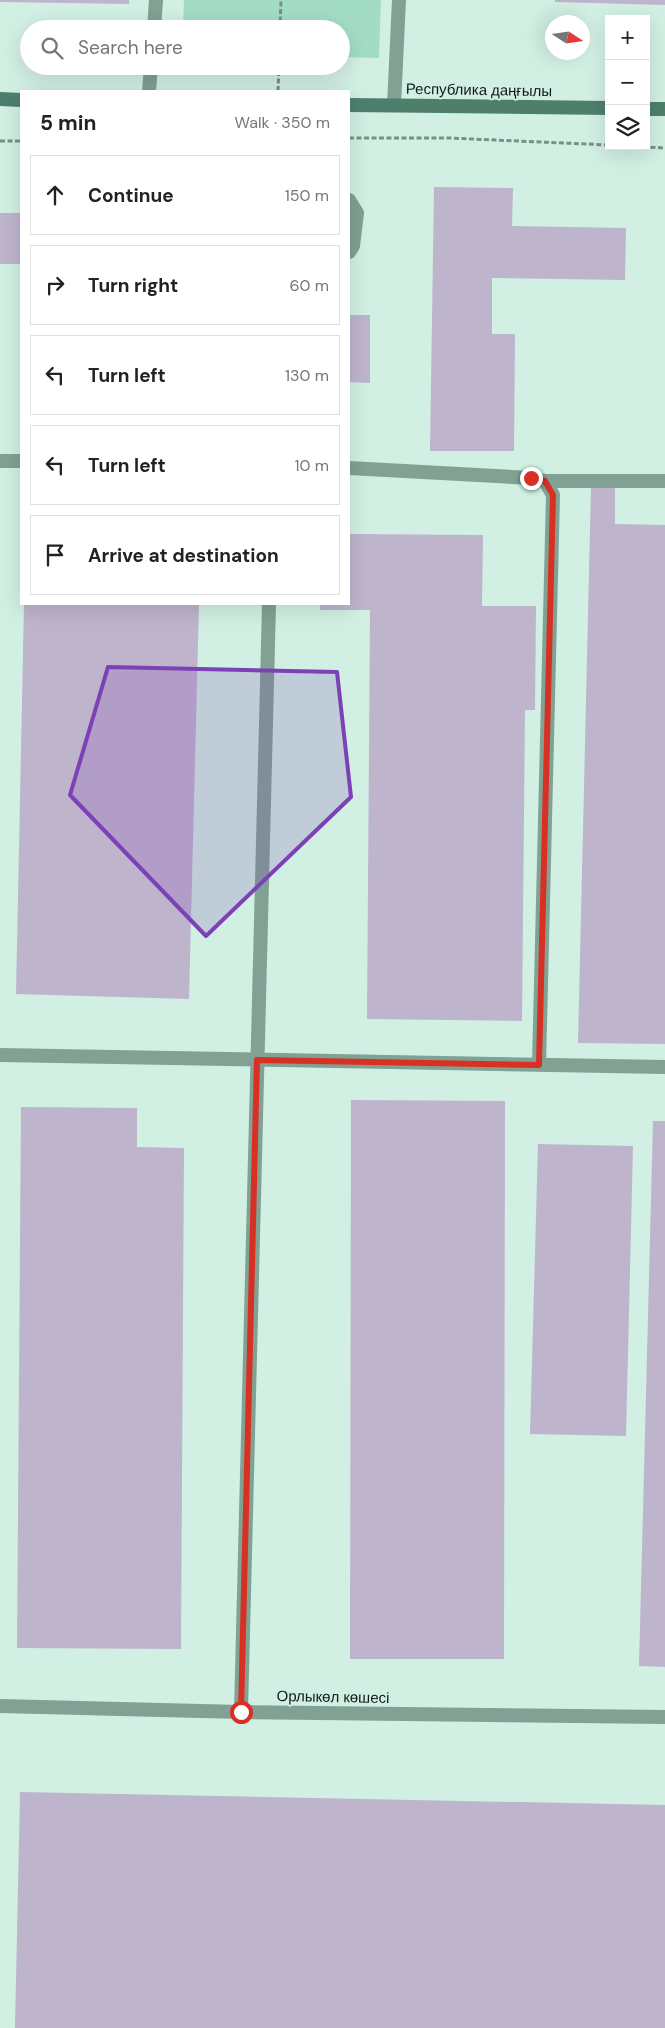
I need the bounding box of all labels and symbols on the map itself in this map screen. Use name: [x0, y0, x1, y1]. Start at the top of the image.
north arrow: [545, 15, 590, 60]
street label: Республика даңғылы: [406, 79, 552, 101]
route end: [520, 467, 543, 490]
street label: Орлыкөл көшесі: [276, 1686, 390, 1708]
route start: [230, 1701, 253, 1724]

